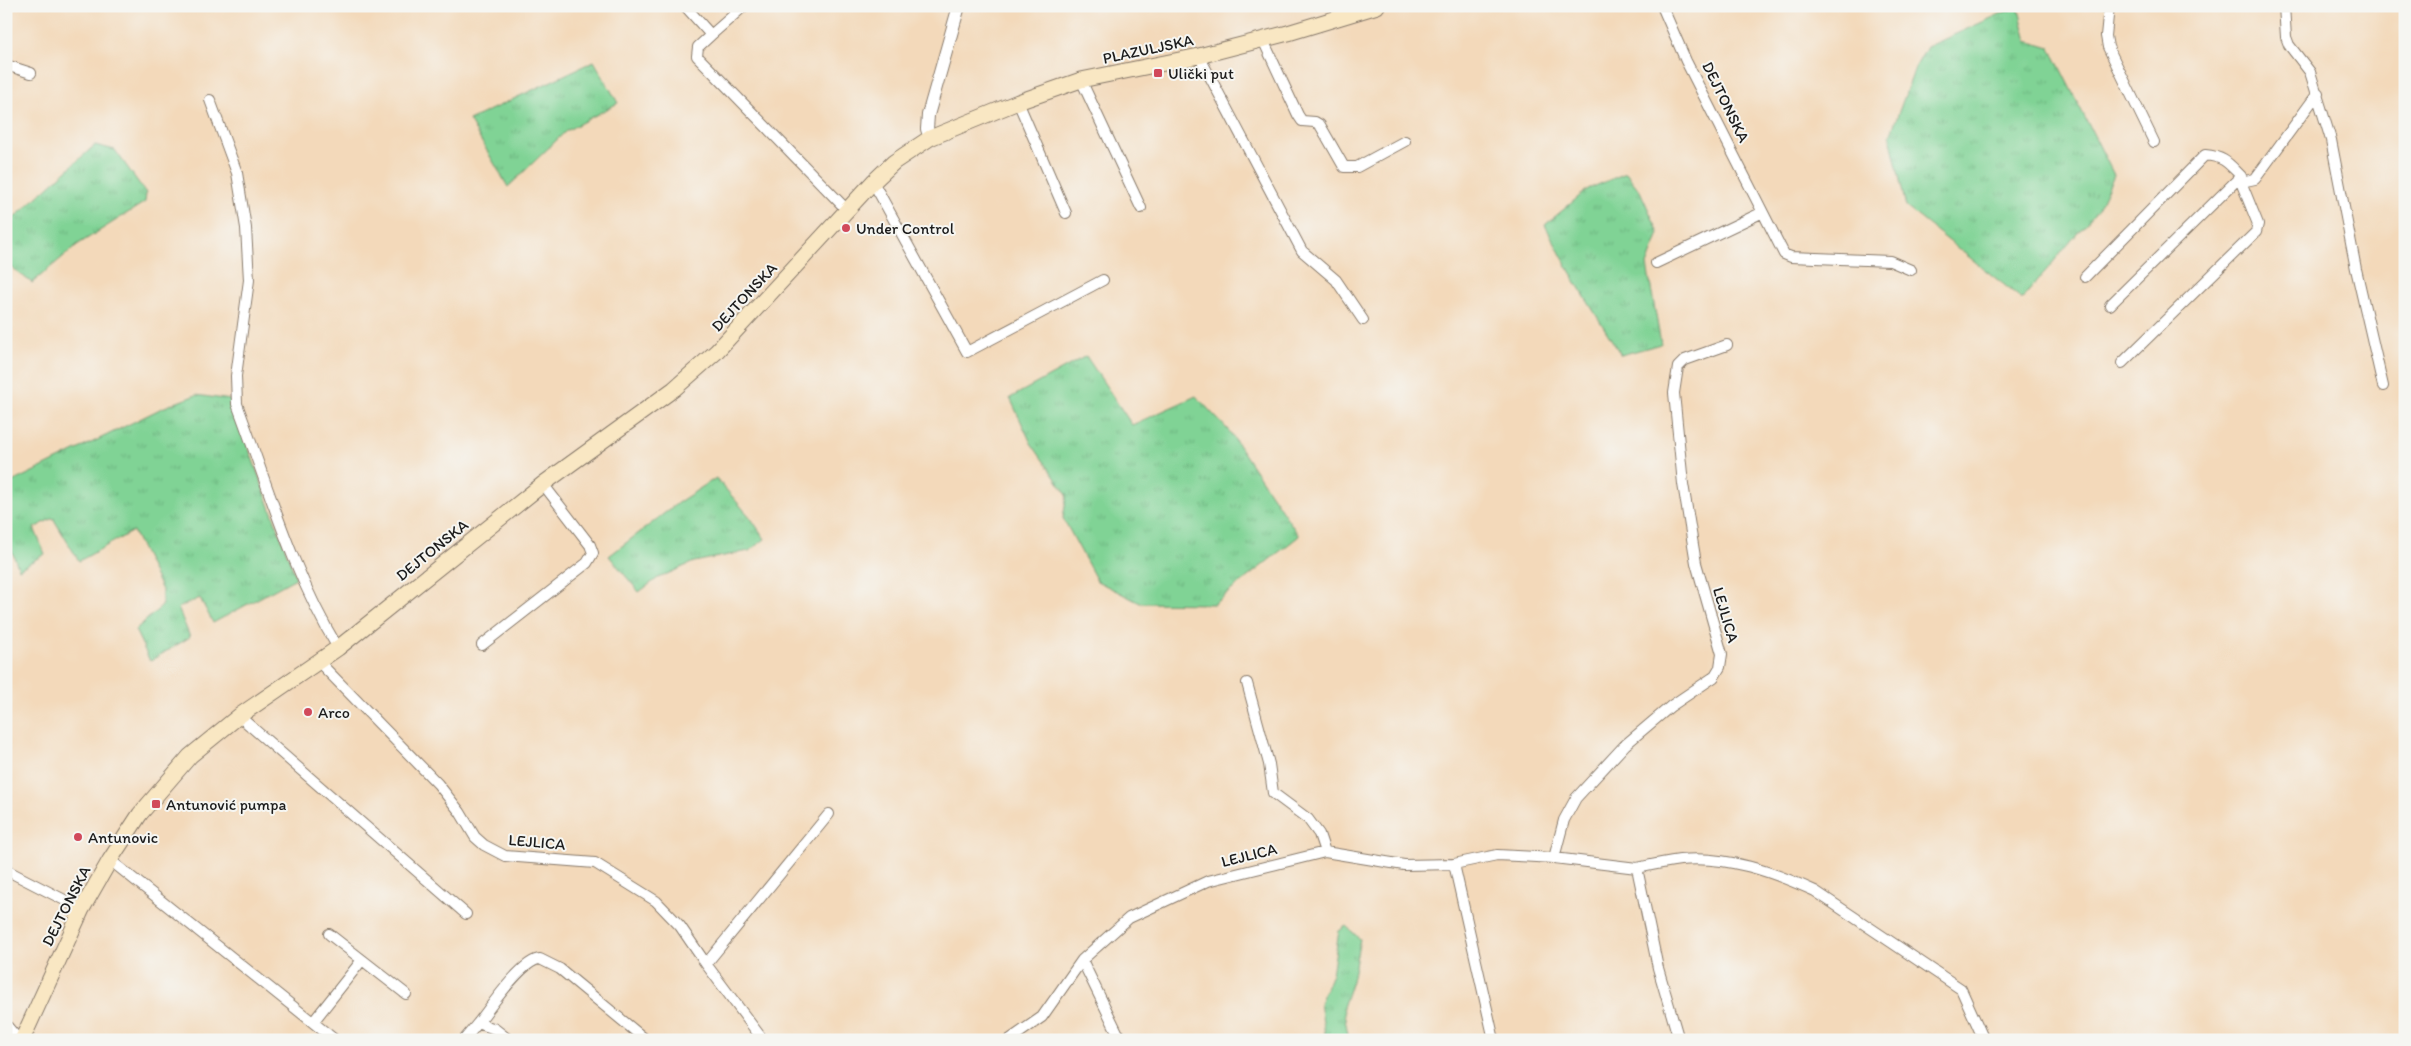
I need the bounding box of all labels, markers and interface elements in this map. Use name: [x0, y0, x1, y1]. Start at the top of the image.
street label: PLAZULJSKA: [1101, 30, 1195, 68]
street label: DEJTONSKA: [1698, 58, 1754, 146]
place label: Ulički put: [1168, 64, 1234, 83]
marker: Ulički put: [1152, 67, 1164, 79]
place label: Under Control: [856, 219, 955, 238]
marker: Under Control: [840, 222, 852, 234]
street label: DEJTONSKA: [707, 258, 781, 336]
street label: DEJTONSKA: [392, 515, 472, 585]
street label: LEJLICA: [1709, 585, 1743, 645]
place label: Arco: [318, 703, 350, 722]
marker: Arco: [302, 706, 314, 718]
place label: Antunović pumpa: [166, 795, 287, 814]
marker: Antunović pumpa: [150, 798, 162, 810]
place label: Antunovic: [88, 828, 158, 847]
street label: LEJLICA: [508, 830, 566, 854]
marker: Antunovic: [72, 831, 84, 843]
street label: LEJLICA: [1219, 839, 1279, 871]
street label: DEJTONSKA: [38, 863, 94, 949]

